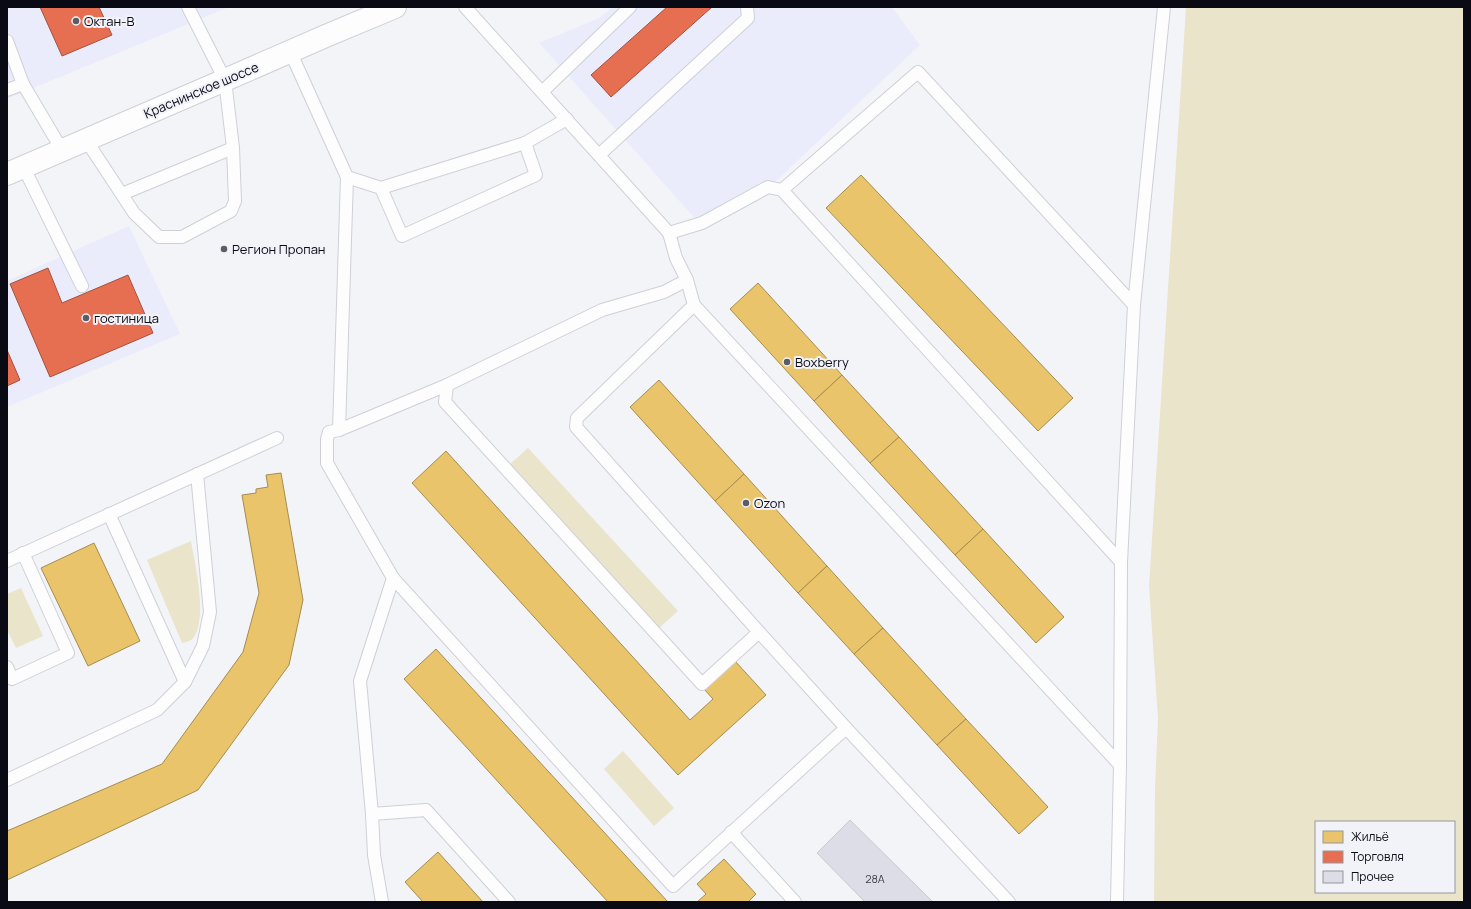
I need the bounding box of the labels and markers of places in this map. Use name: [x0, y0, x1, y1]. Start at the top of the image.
place label: Октан-В: [84, 12, 135, 30]
marker: Октан-В: [71, 16, 81, 26]
place label: Регион Пропан: [232, 240, 326, 258]
marker: Регион Пропан: [219, 244, 229, 254]
place label: гостиница: [94, 309, 159, 327]
marker: гостиница: [81, 313, 91, 323]
place label: Boxberry: [795, 353, 849, 371]
marker: Boxberry: [782, 357, 792, 367]
place label: Ozon: [754, 494, 785, 512]
marker: Ozon: [741, 498, 751, 508]

